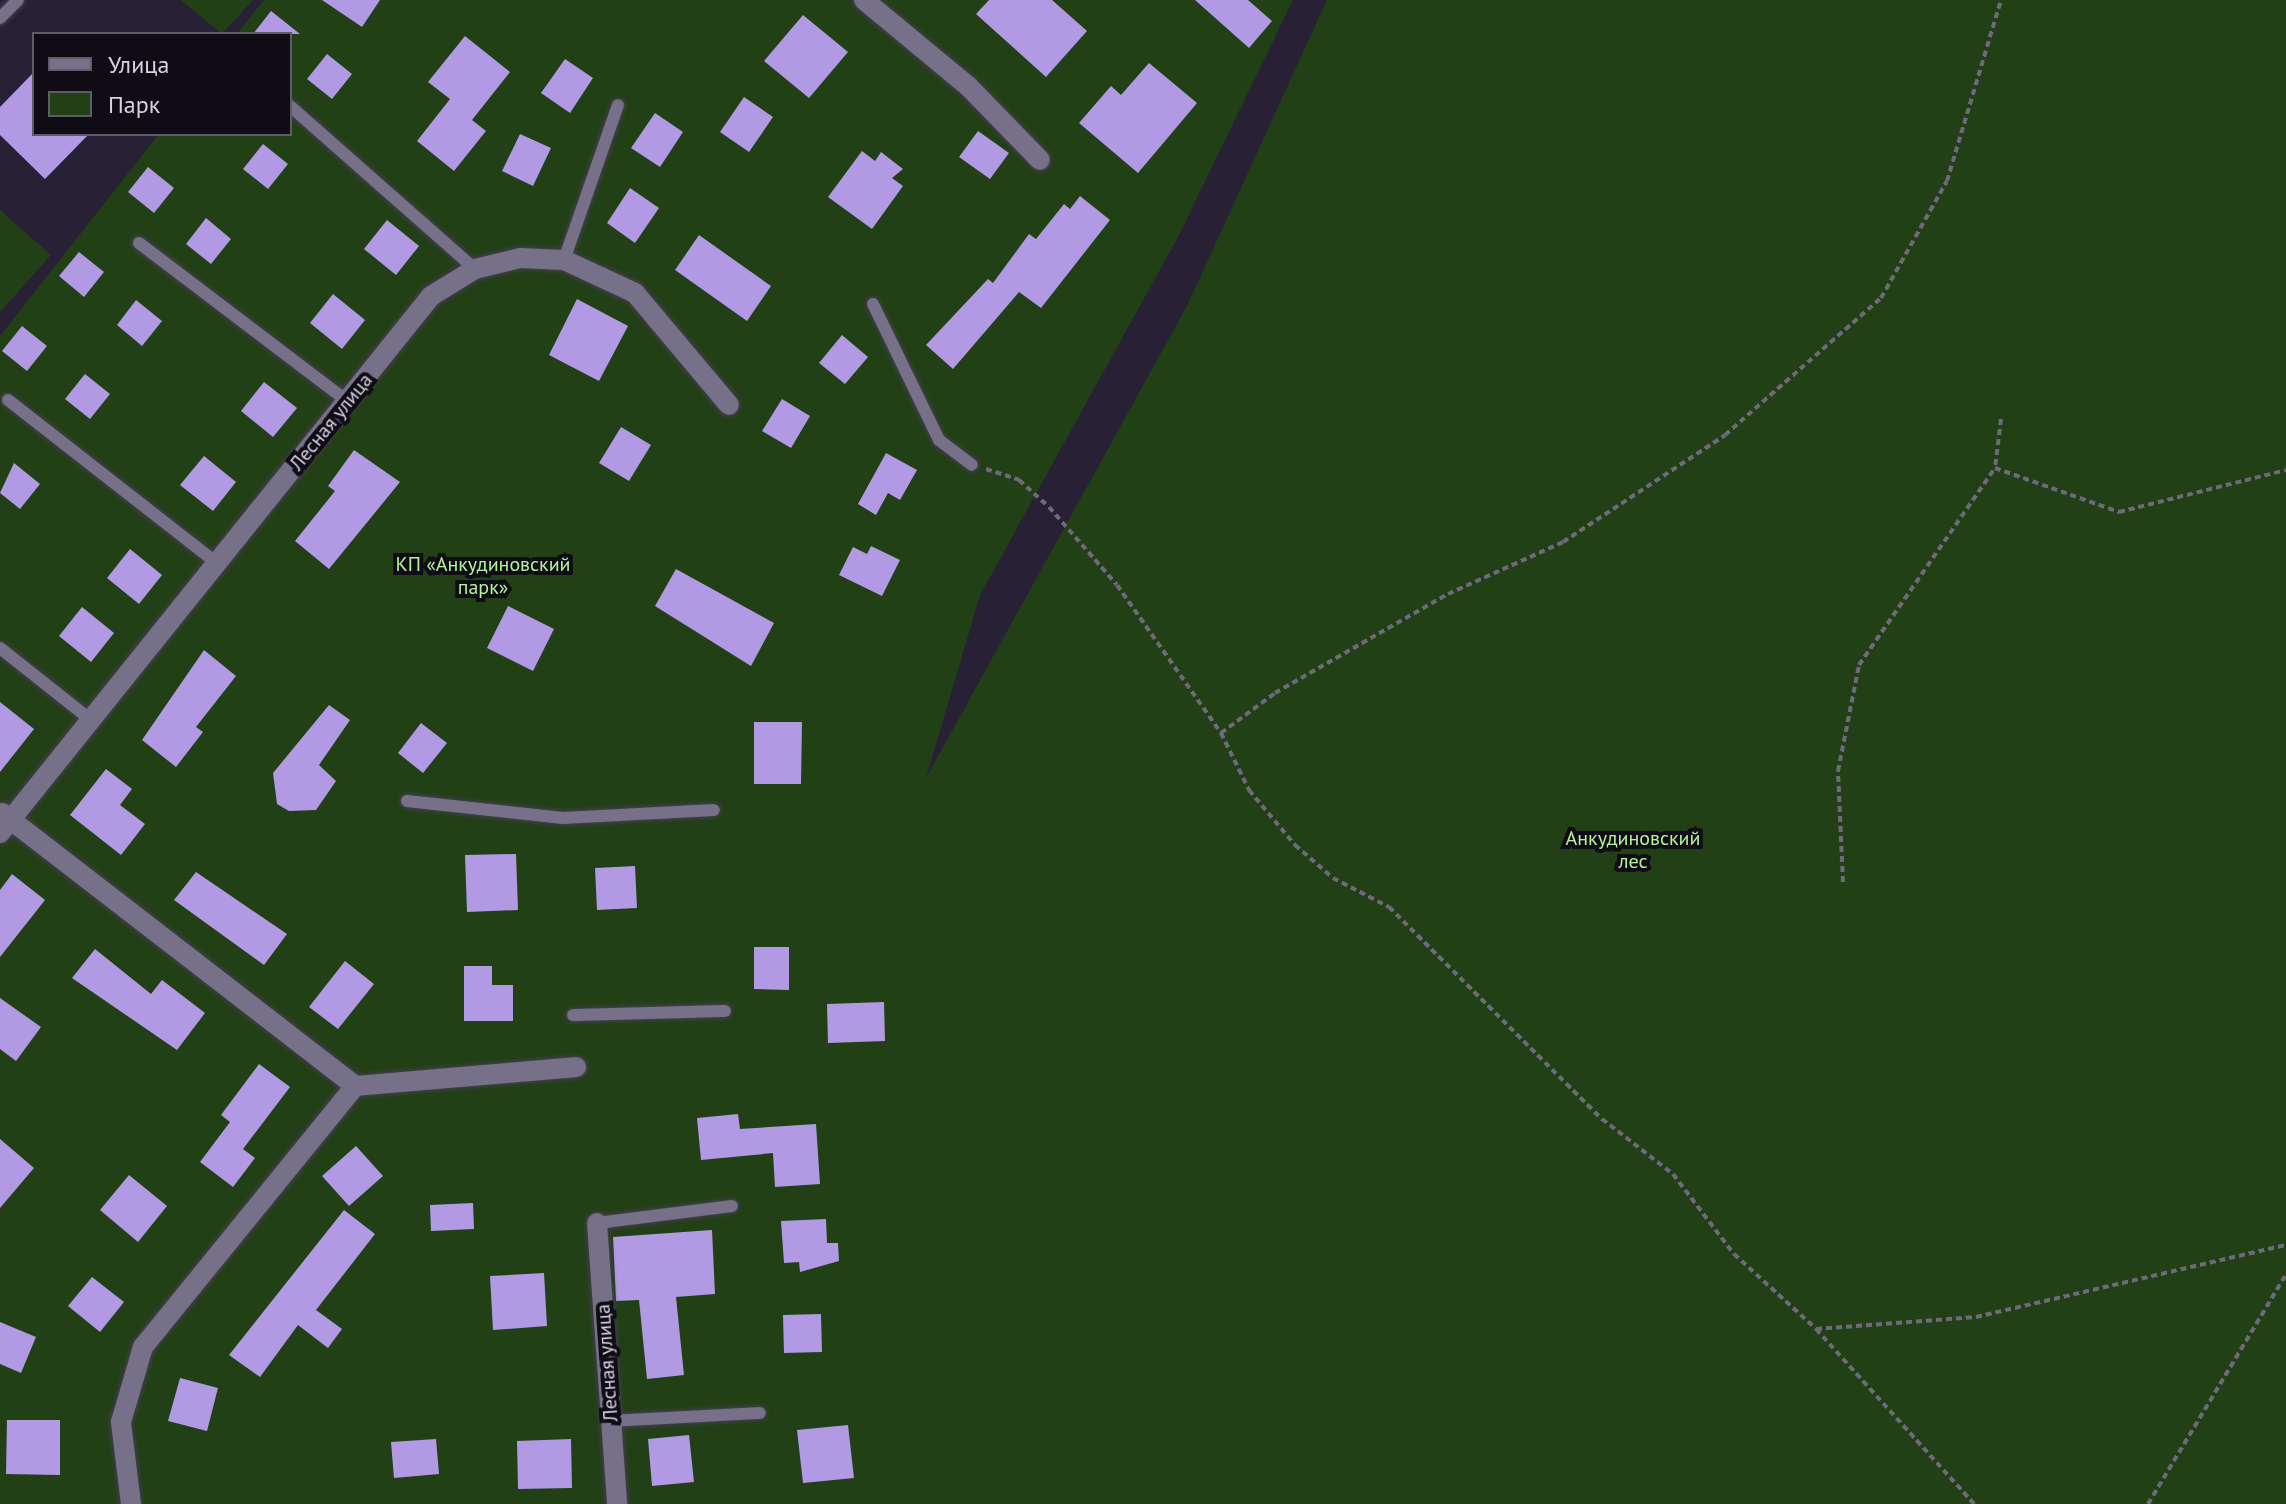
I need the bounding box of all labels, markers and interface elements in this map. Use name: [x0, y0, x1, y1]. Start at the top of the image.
legend: [32, 32, 292, 136]
text: Улица: [108, 49, 169, 80]
text: Парк: [108, 89, 160, 120]
street label: Лесная улица: [285, 369, 377, 475]
park label: КП «Анкудиновский парк»: [395, 553, 571, 600]
park label: Анкудиновский лес: [1566, 826, 1700, 873]
street label: Лесная улица: [591, 1303, 623, 1423]

